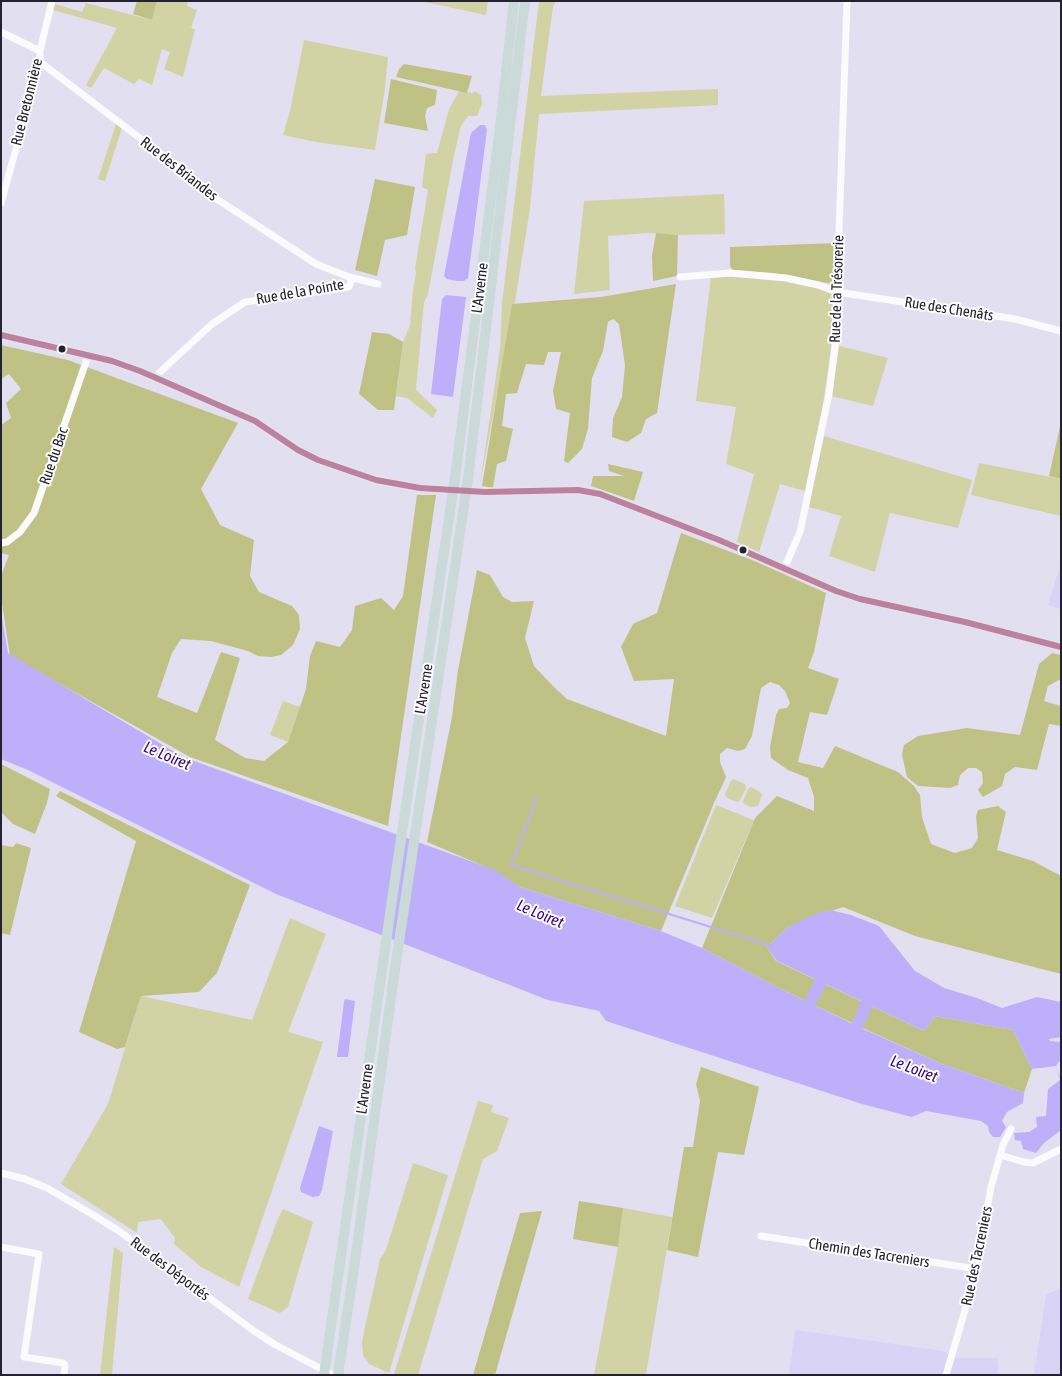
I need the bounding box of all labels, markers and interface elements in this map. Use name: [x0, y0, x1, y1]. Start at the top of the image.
street label: Rue Bretonnière: [7, 57, 47, 147]
street label: Rue des Briandes: [137, 133, 221, 205]
street label: Rue de la Trésorerie: [826, 235, 848, 343]
street label: L'Arverne: [468, 262, 492, 314]
street label: Rue de la Pointe: [255, 275, 345, 309]
street label: Rue des Chenâts: [903, 293, 995, 325]
unlabelled marker: [57, 344, 67, 354]
street label: Rue du Bac: [36, 425, 72, 487]
unlabelled marker: [738, 545, 748, 555]
street label: L'Arverne: [411, 663, 437, 715]
water label: Le Loiret: [141, 738, 193, 774]
water label: Le Loiret: [514, 896, 566, 932]
water label: Le Loiret: [888, 1051, 940, 1087]
street label: L'Arverne: [353, 1063, 377, 1115]
street label: Rue des Tacreniers: [958, 1205, 996, 1307]
street label: Rue des Déportés: [127, 1233, 213, 1305]
street label: Chemin des Tacreniers: [807, 1235, 931, 1271]

